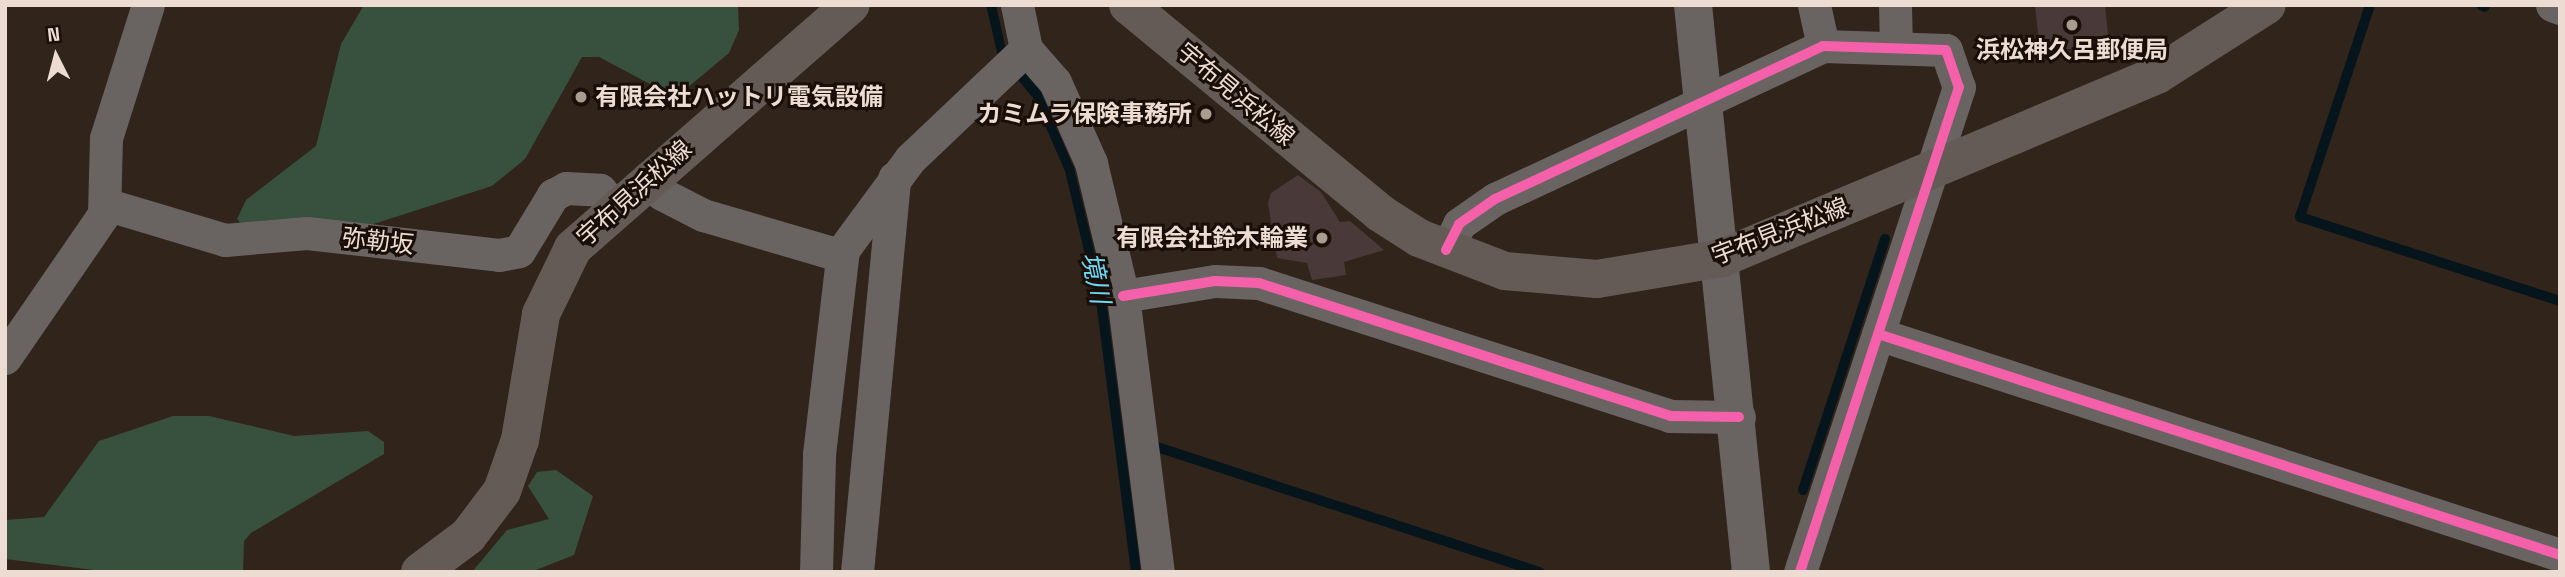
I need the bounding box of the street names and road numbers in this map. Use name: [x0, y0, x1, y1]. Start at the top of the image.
street label: 宇布見浜松線: [1172, 37, 1300, 151]
street label: 宇布見浜松線: [571, 134, 697, 252]
street label: 宇布見浜松線: [1708, 192, 1852, 270]
street label: 弥勒坂: [341, 223, 415, 259]

